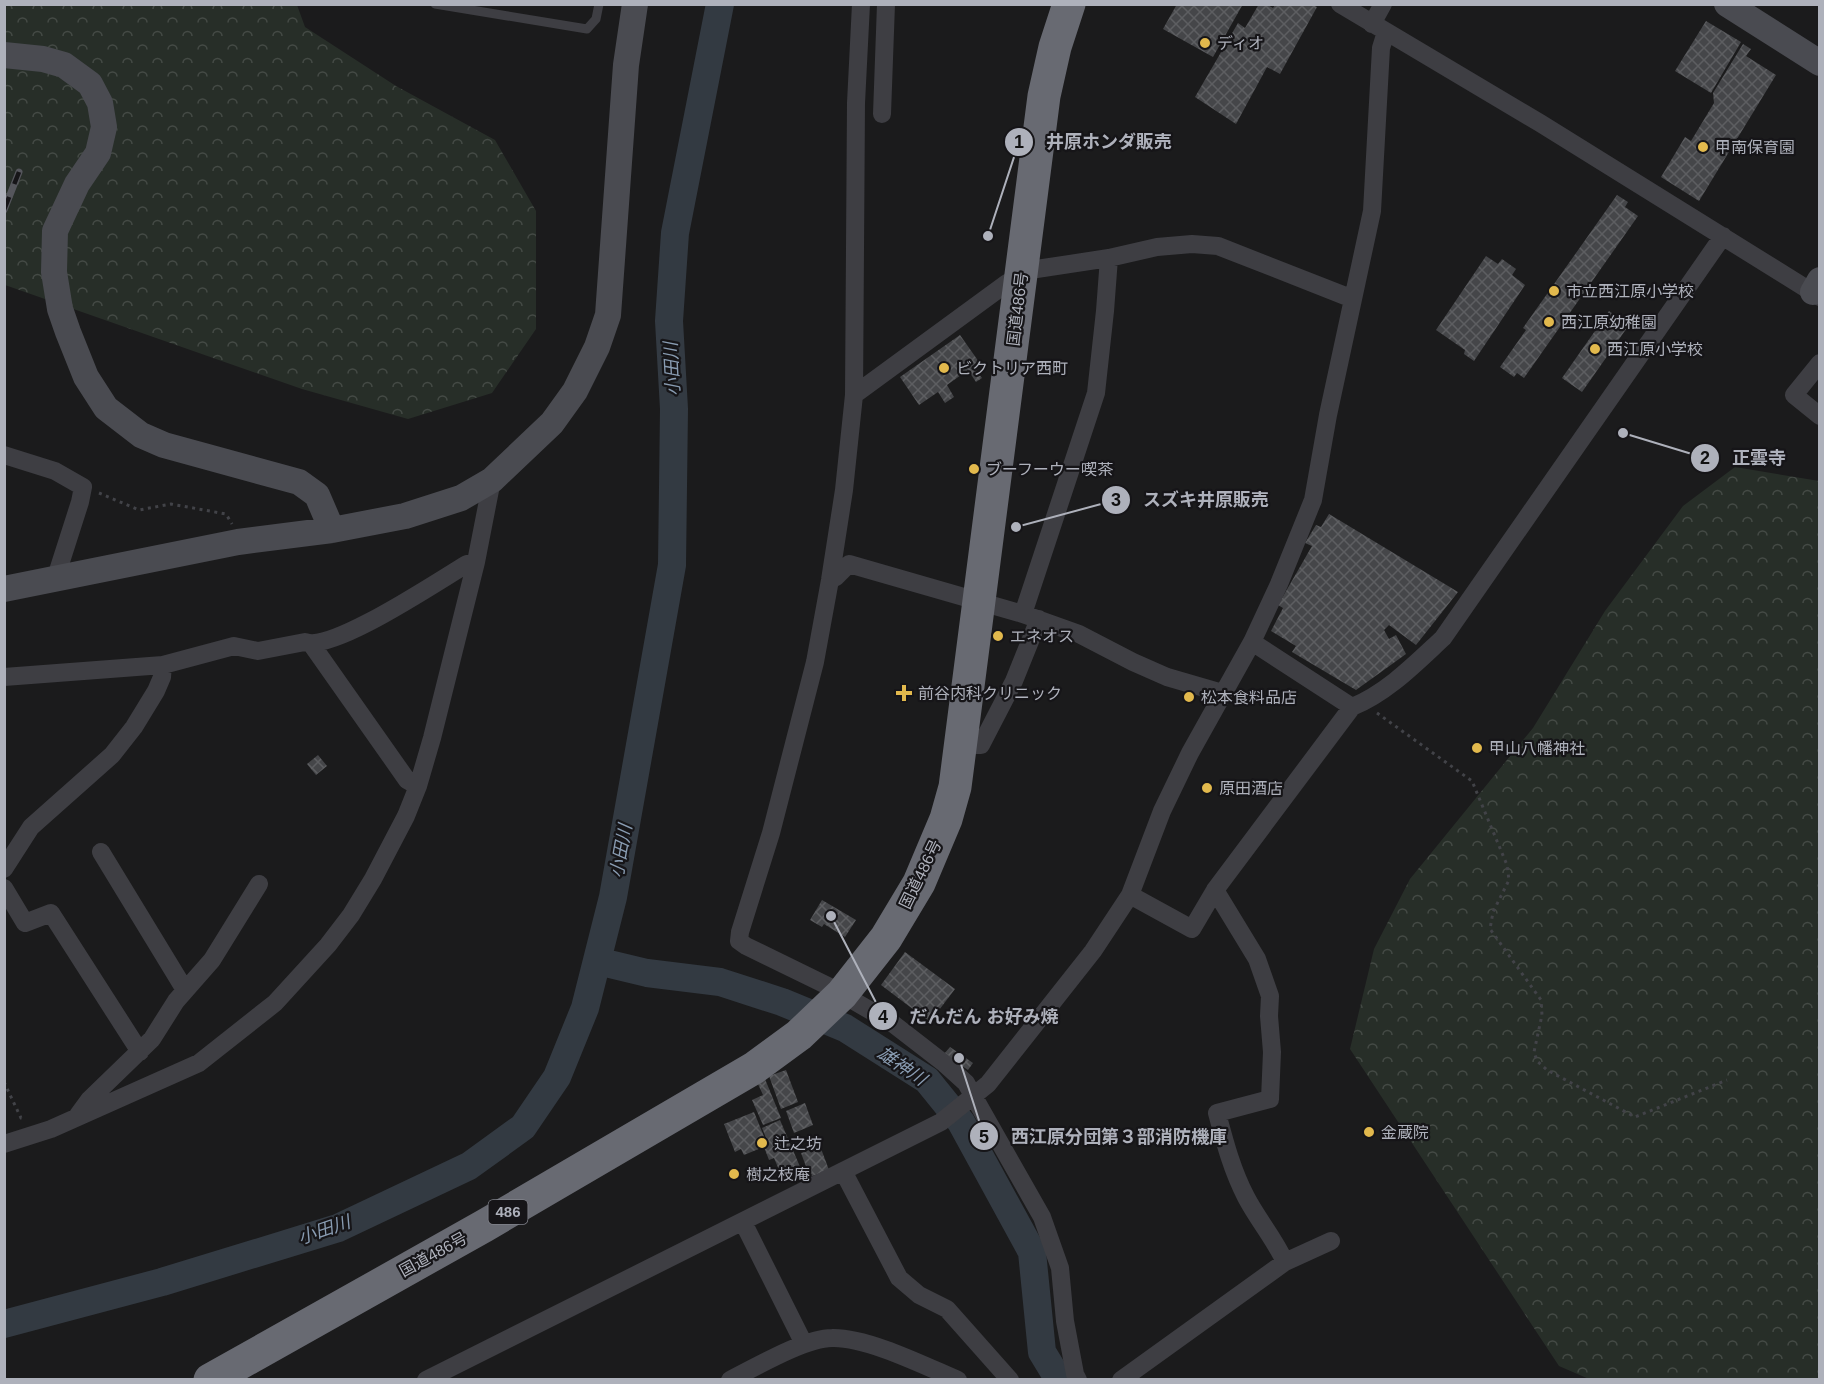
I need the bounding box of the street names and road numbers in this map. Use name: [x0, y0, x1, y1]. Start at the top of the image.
street label: 国道486号: [1005, 271, 1030, 347]
street label: 国道486号: [896, 837, 944, 912]
road number: 486: [488, 1200, 528, 1224]
street label: 国道486号: [396, 1229, 470, 1280]

